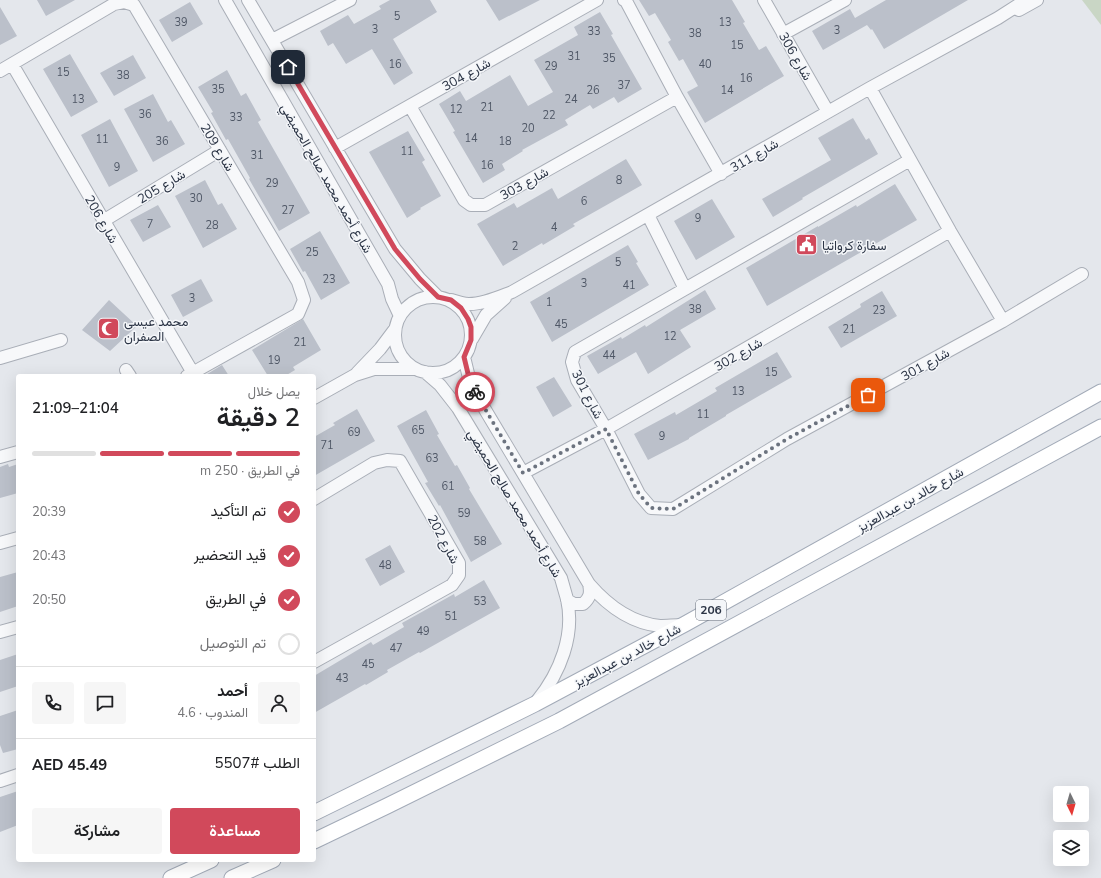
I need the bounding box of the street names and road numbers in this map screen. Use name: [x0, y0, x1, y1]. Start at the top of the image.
street label: شارع 306: [774, 29, 816, 84]
street label: شارع 304: [439, 54, 494, 96]
street label: شارع أحمد محمد صالح الحميضي: [275, 100, 376, 257]
street label: شارع 209: [196, 120, 238, 175]
street label: شارع 311: [727, 135, 782, 177]
street label: شارع 303: [497, 163, 552, 205]
street label: شارع 205: [134, 166, 189, 208]
street label: شارع 206: [80, 192, 122, 247]
street label: شارع 302: [711, 334, 766, 376]
street label: شارع 301: [898, 344, 953, 386]
street label: شارع 301: [567, 367, 607, 422]
street label: شارع أحمد محمد صالح الحميضي: [462, 426, 566, 582]
street label: شارع خالد بن عبدالعزيز: [853, 463, 967, 537]
street label: شارع 202: [423, 512, 463, 567]
road number: 206: [696, 600, 726, 620]
street label: شارع خالد بن عبدالعزيز: [570, 620, 684, 692]

